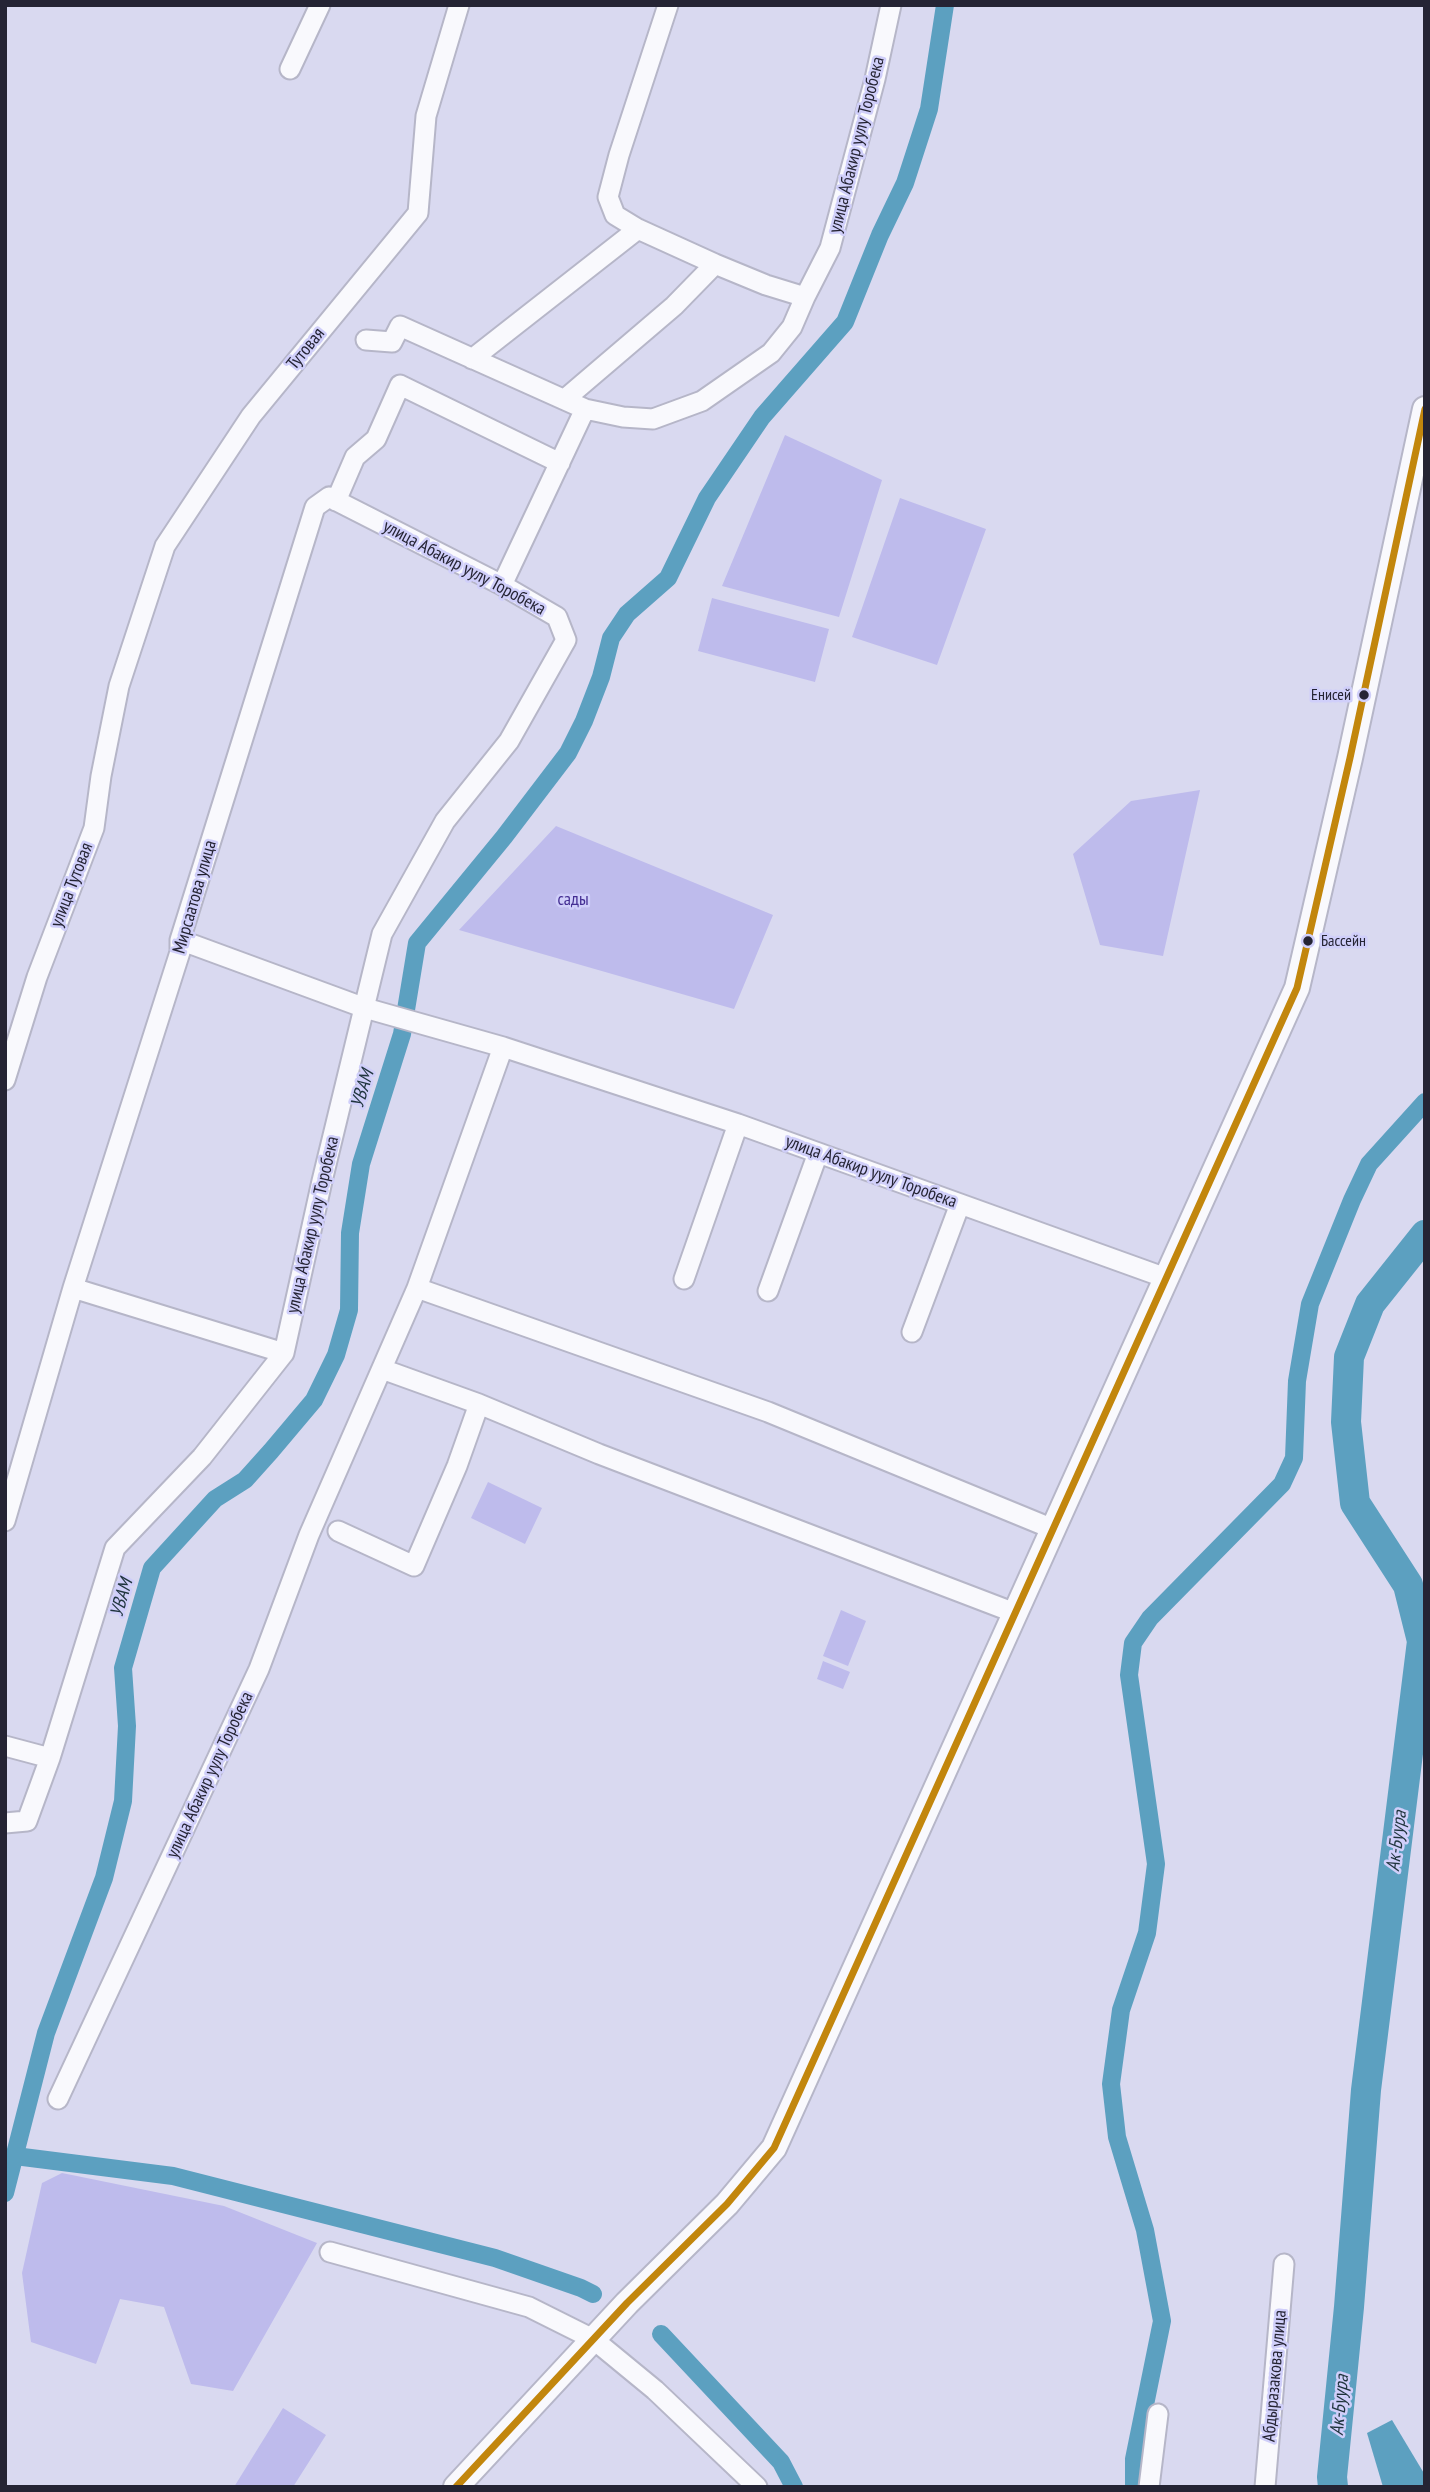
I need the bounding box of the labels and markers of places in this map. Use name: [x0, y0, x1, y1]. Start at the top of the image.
place label: Енисей: [1311, 685, 1351, 705]
marker: Енисей: [1357, 688, 1371, 702]
place label: Бассейн: [1321, 931, 1366, 951]
marker: Бассейн: [1301, 934, 1315, 948]

